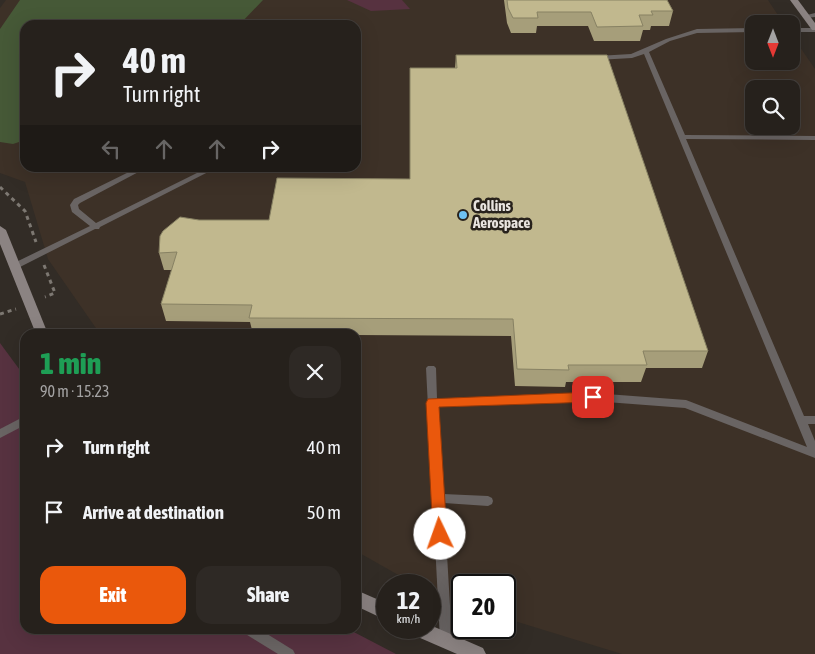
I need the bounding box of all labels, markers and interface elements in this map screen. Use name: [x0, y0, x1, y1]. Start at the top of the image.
north arrow: [745, 15, 800, 70]
map controls: [745, 15, 800, 135]
icon: right: [40, 40, 105, 105]
text: 40 m: [123, 40, 186, 80]
button: search: [745, 80, 800, 135]
text: Turn right: [123, 81, 200, 107]
icon: left: [97, 135, 125, 163]
icon: ahead: [150, 135, 178, 163]
icon: ahead: [203, 135, 231, 163]
icon: right: [256, 135, 284, 163]
place label: Collins Aerospace: [472, 197, 531, 231]
marker: Collins Aerospace: [457, 209, 469, 221]
text: 1 min: [40, 346, 101, 380]
button: close: [289, 346, 341, 398]
pin: [572, 376, 614, 418]
text: 90 m · 15:23: [40, 382, 110, 400]
icon: arrive: [579, 383, 607, 411]
icon: right: [40, 433, 68, 461]
text: Turn right: [83, 436, 150, 458]
text: 40 m: [307, 436, 341, 458]
icon: arrive: [40, 498, 68, 526]
text: Arrive at destination: [83, 501, 224, 523]
text: 50 m: [307, 501, 341, 523]
position arrow: [413, 507, 465, 559]
button: Exit: [40, 566, 186, 624]
button: Share: [196, 566, 341, 624]
speed limit sign: 20: [451, 574, 516, 639]
text: 12: [397, 586, 420, 614]
text: km/h: [397, 612, 420, 626]

